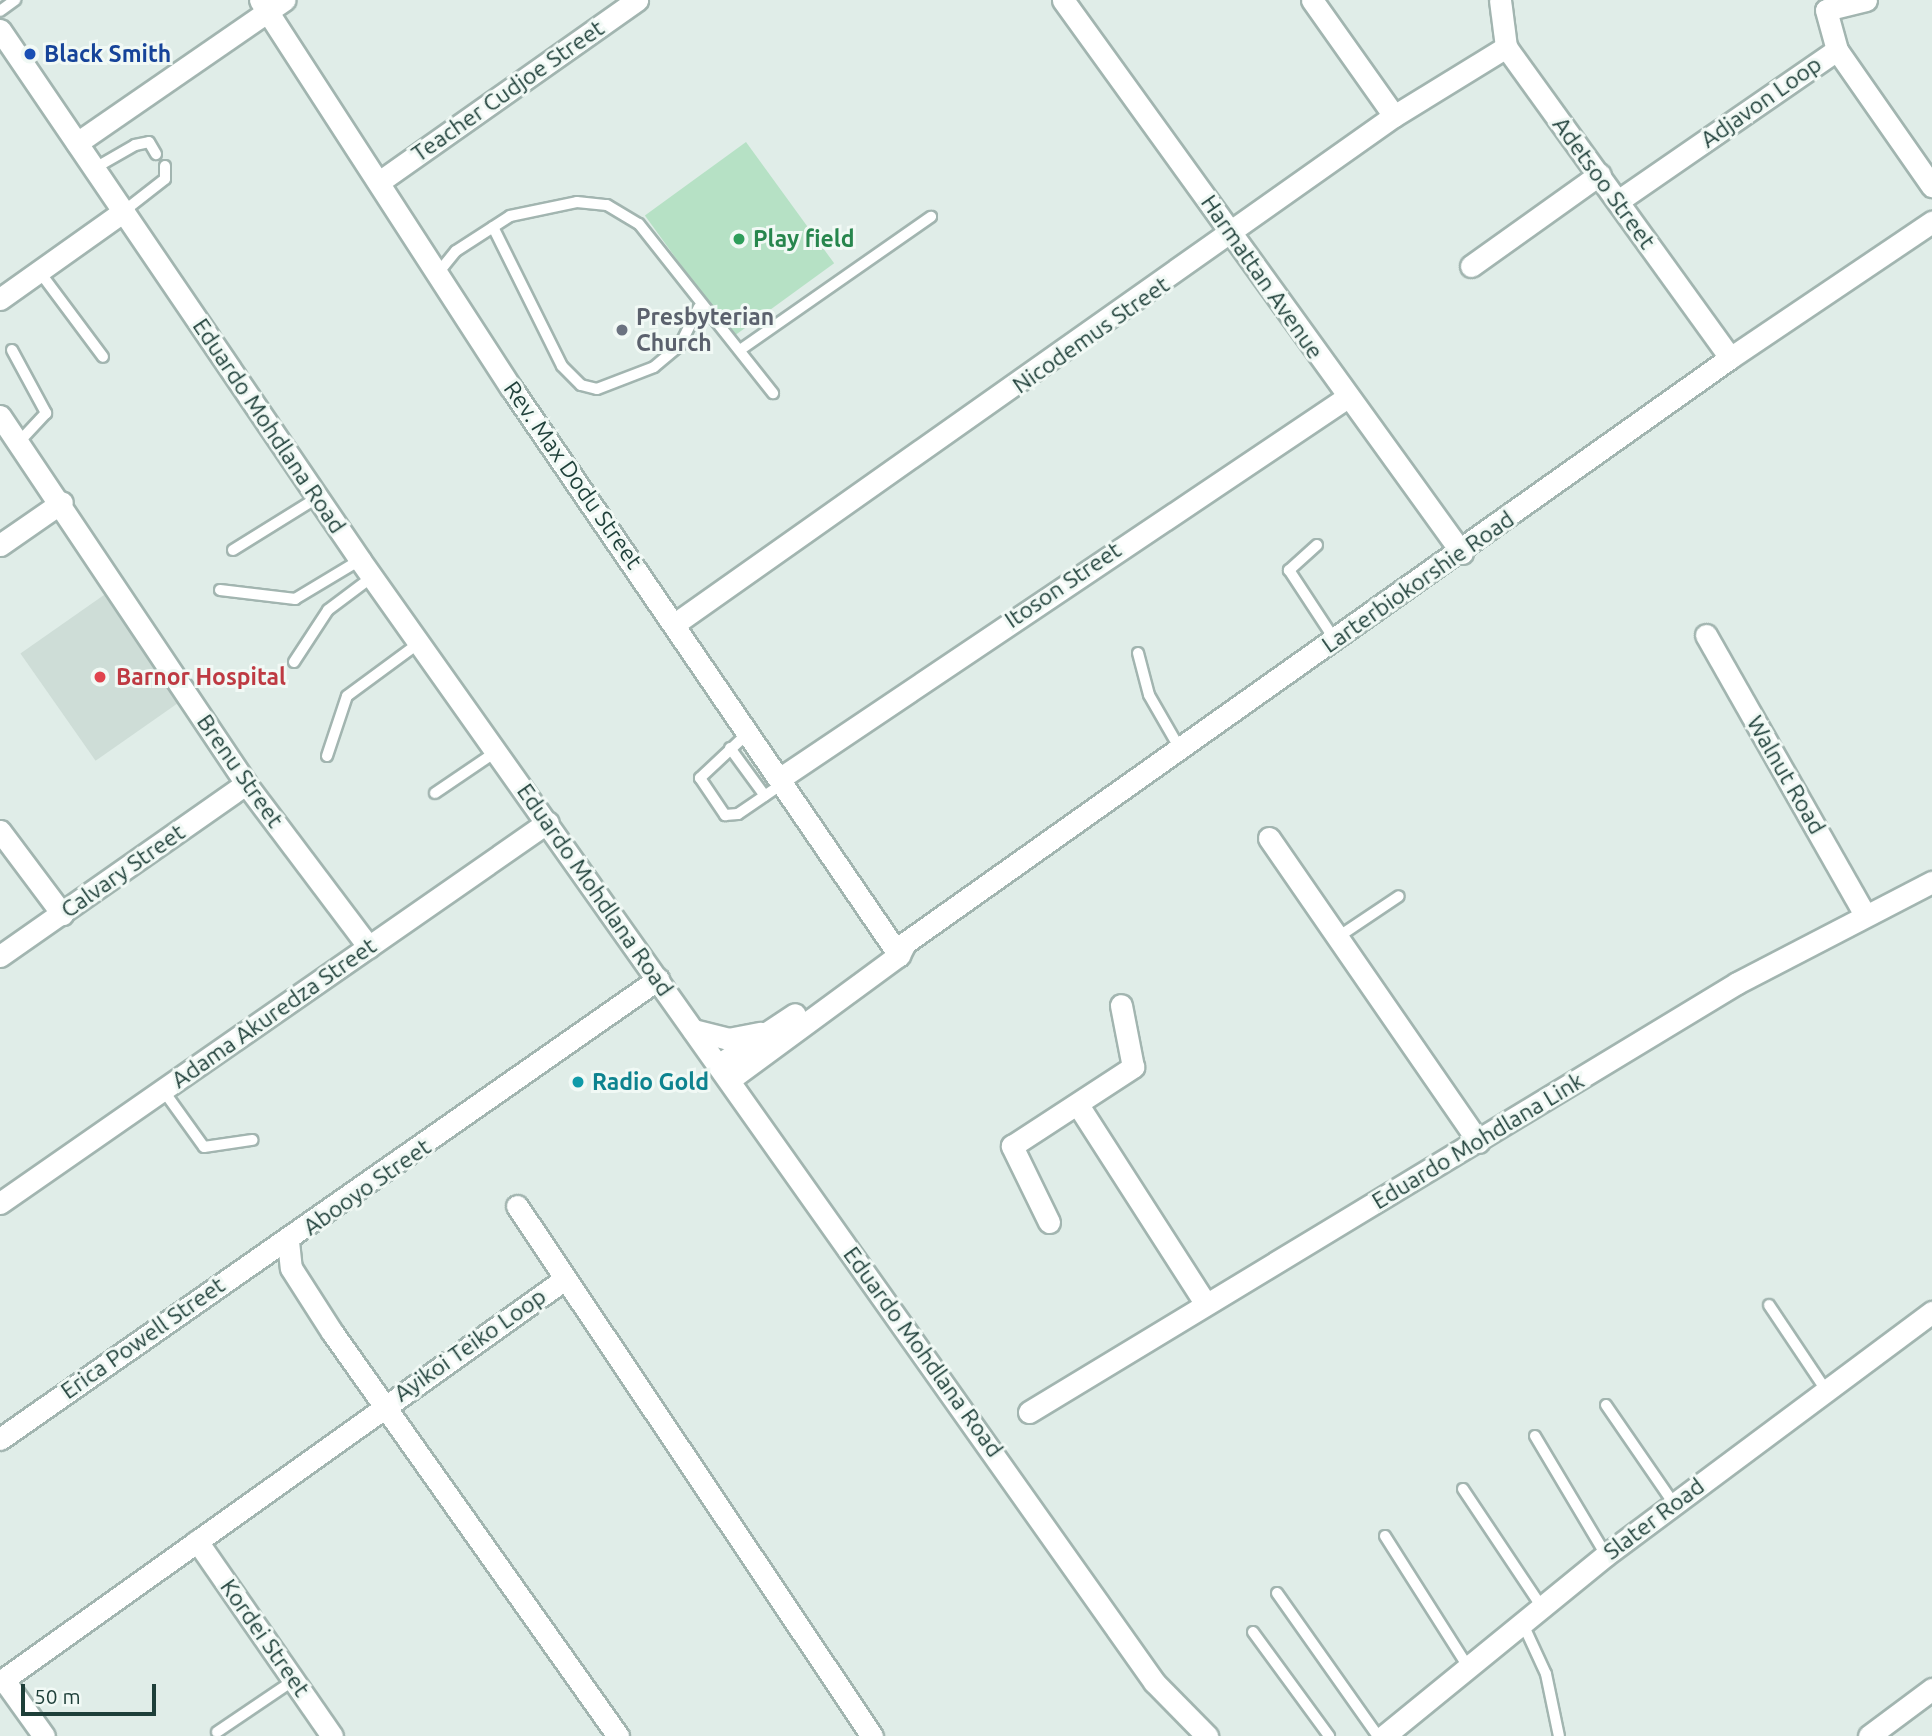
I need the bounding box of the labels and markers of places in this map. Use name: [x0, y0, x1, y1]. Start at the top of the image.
place label: Black Smith: [44, 40, 171, 68]
marker: Black Smith: [22, 46, 38, 62]
place label: Play field: [753, 225, 855, 253]
marker: Play field: [731, 231, 747, 247]
place label: Presbyterian Church: [636, 303, 774, 357]
marker: Presbyterian Church: [614, 322, 630, 338]
place label: Barnor Hospital: [116, 663, 286, 691]
marker: Barnor Hospital: [90, 667, 110, 687]
place label: Radio Gold: [592, 1068, 709, 1096]
marker: Radio Gold: [570, 1074, 586, 1090]

